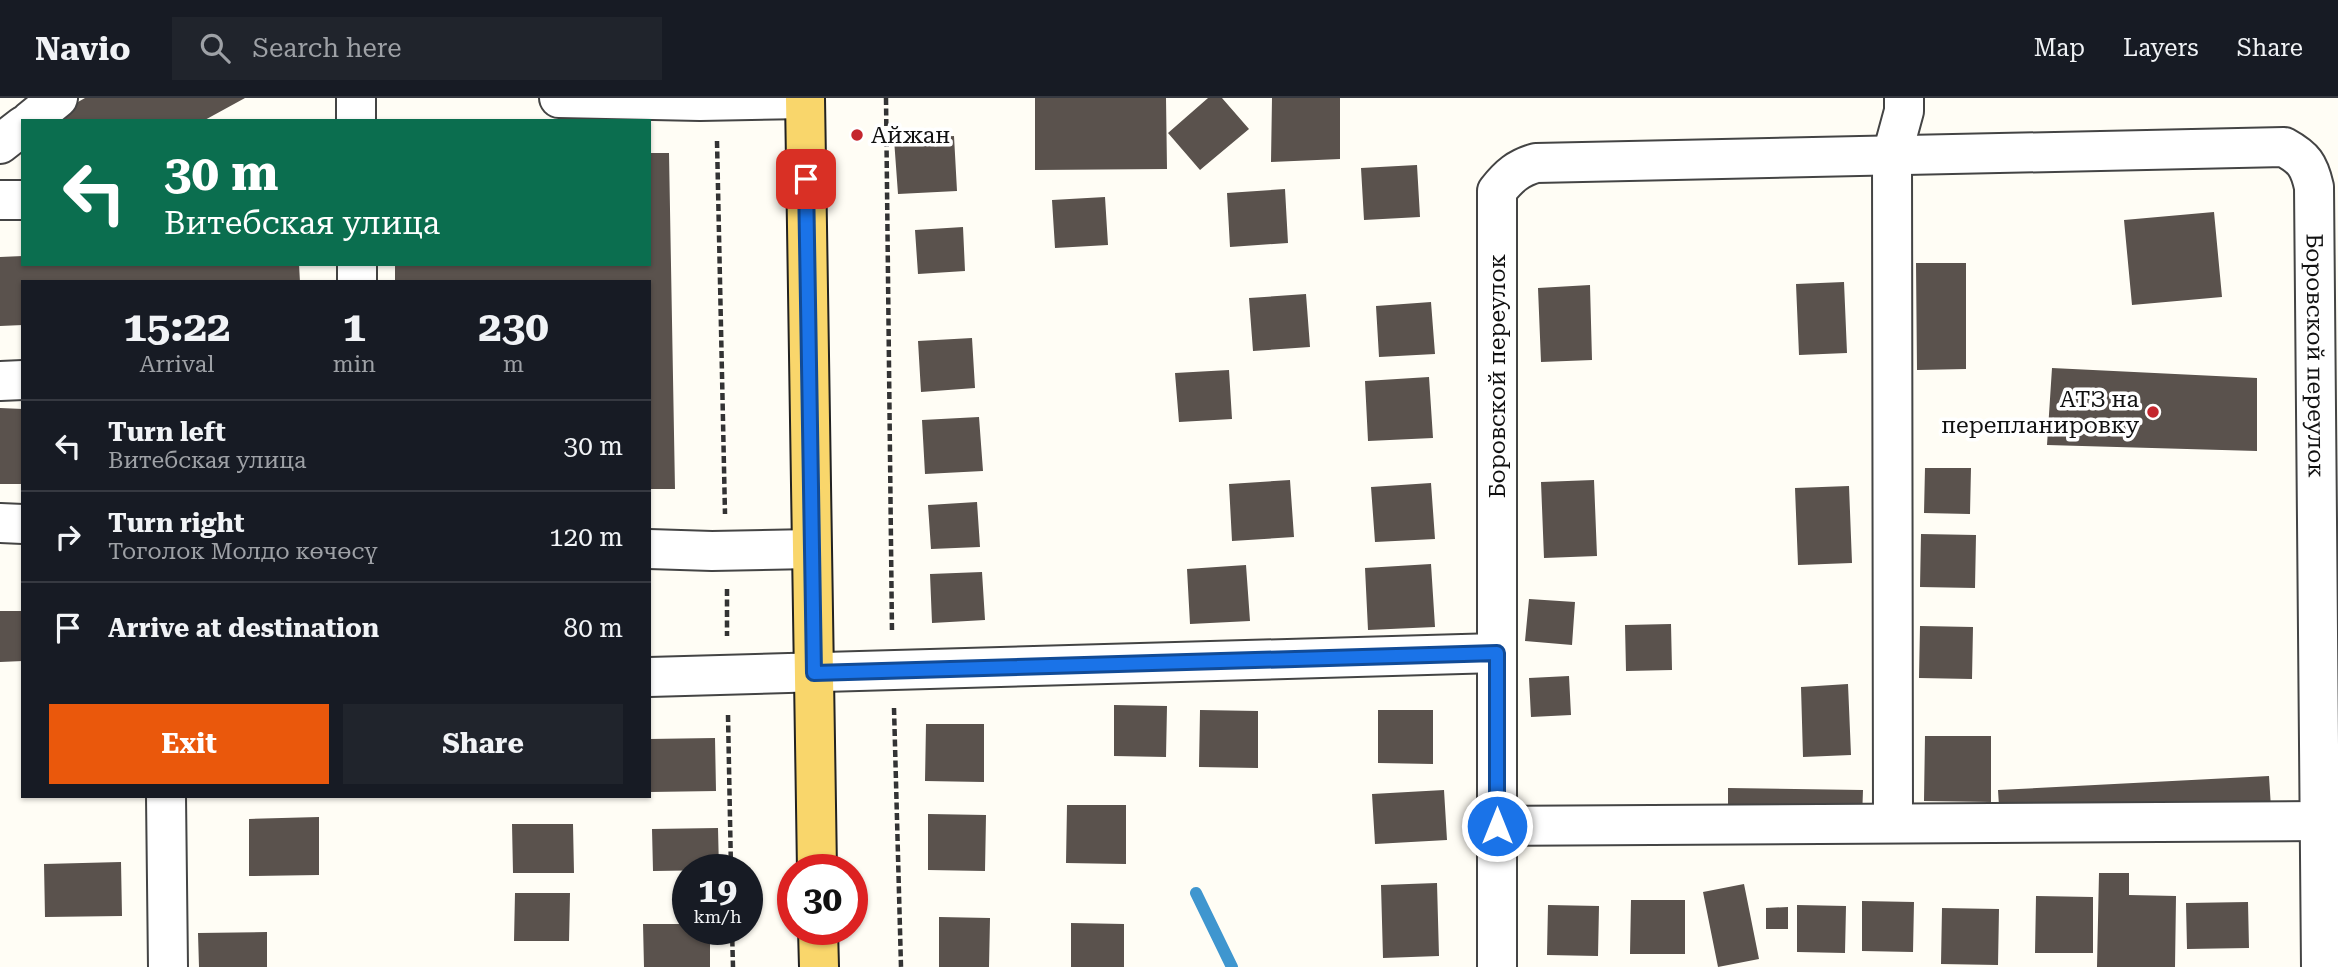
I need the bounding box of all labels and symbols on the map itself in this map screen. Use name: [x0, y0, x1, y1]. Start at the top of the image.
place label: Айжан: [871, 122, 950, 149]
marker: Айжан: [849, 127, 865, 143]
pin: [776, 149, 836, 209]
street label: Боровской переулок: [2300, 233, 2330, 478]
street label: Боровской переулок: [1484, 253, 1511, 498]
place label: АТЗ на перепланировку: [1941, 386, 2140, 439]
marker: АТЗ на перепланировку: [2145, 404, 2161, 420]
position arrow: [1460, 789, 1534, 863]
speed limit sign: 30: [777, 854, 868, 945]

